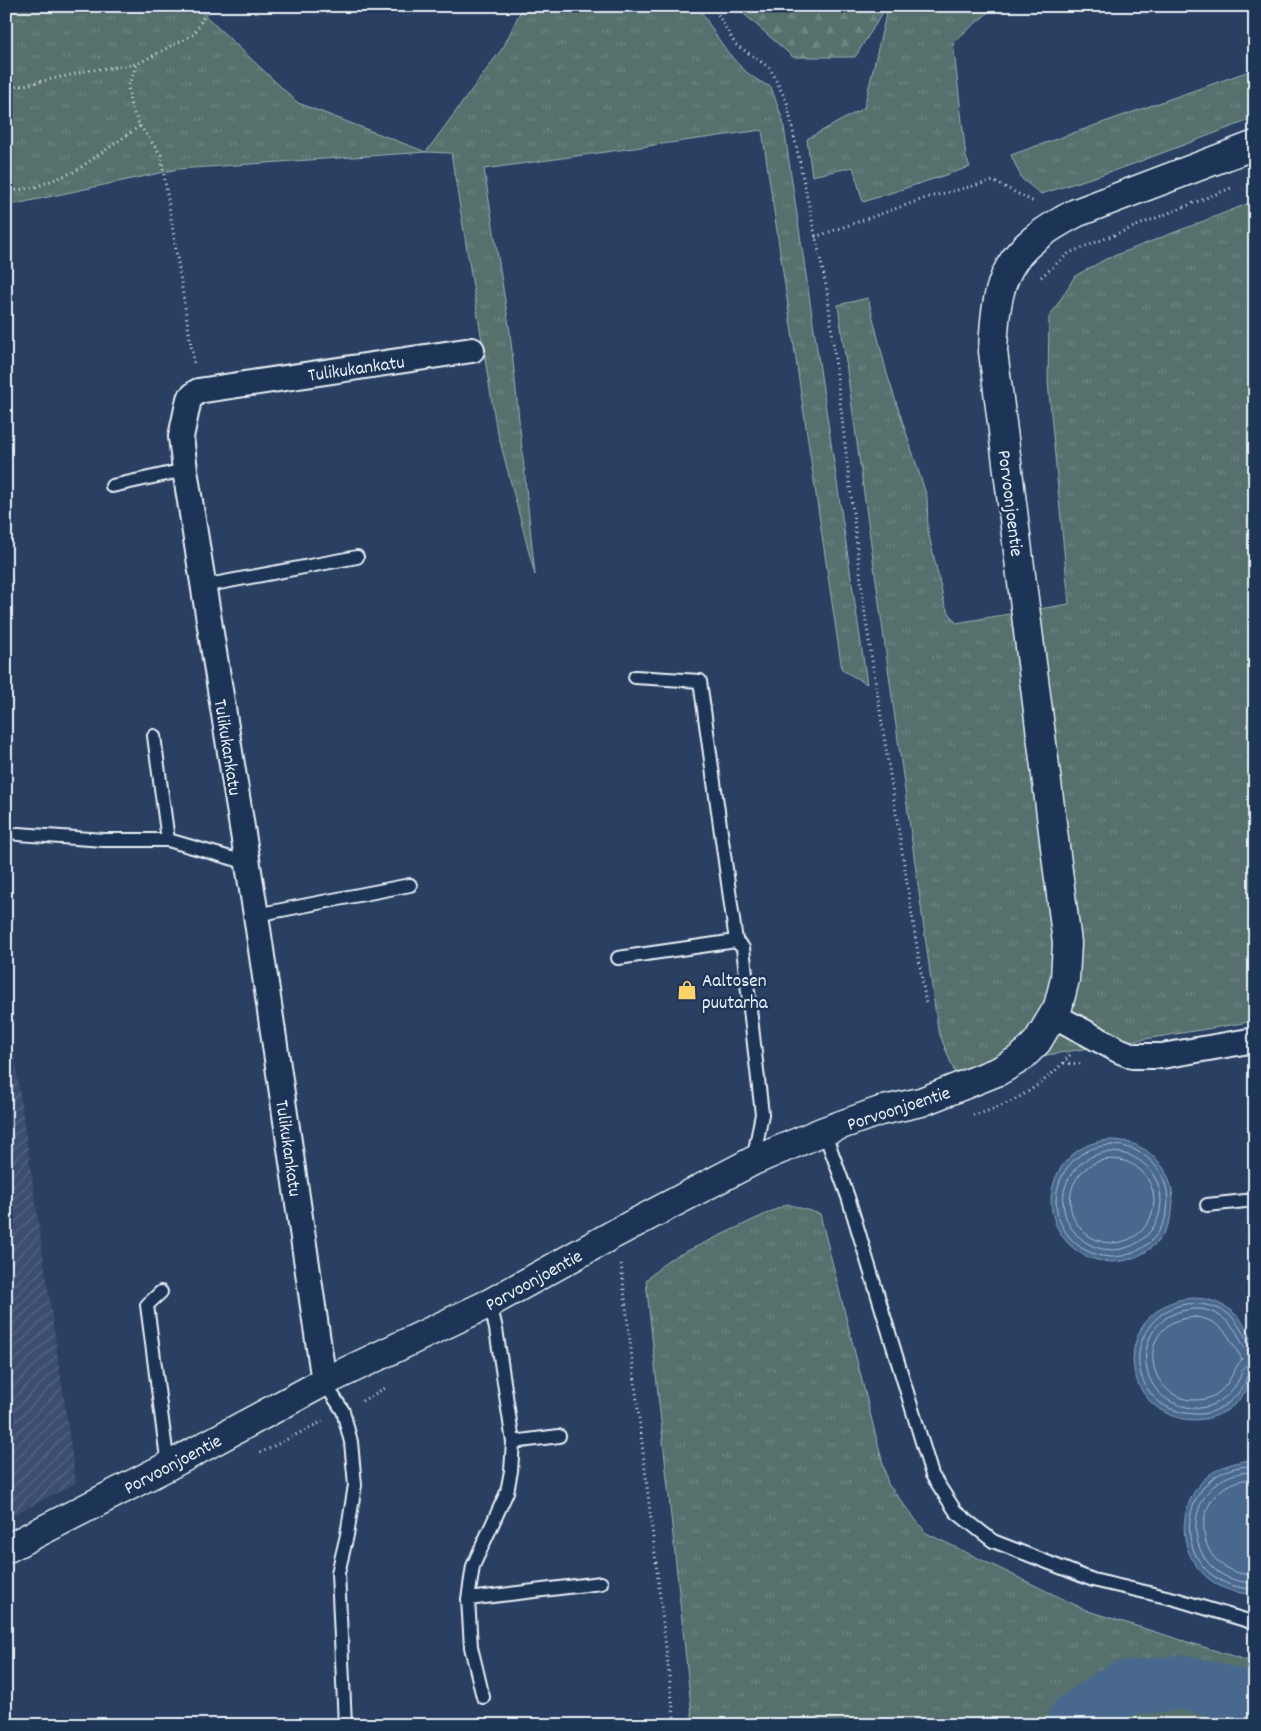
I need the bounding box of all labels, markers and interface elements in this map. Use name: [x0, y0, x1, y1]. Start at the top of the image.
street label: Tulikukankatu: [307, 350, 406, 391]
street label: Porvoonjoentie: [989, 449, 1028, 558]
street label: Tulikukankatu: [205, 697, 246, 798]
place label: Aaltosen puutarha: [702, 969, 769, 1018]
shop icon: Aaltosen puutarha: [676, 979, 698, 1001]
street label: Porvoonjoentie: [844, 1081, 954, 1140]
street label: Tulikukankatu: [266, 1099, 307, 1198]
street label: Porvoonjoentie: [481, 1244, 588, 1320]
street label: Porvoonjoentie: [120, 1429, 227, 1503]

